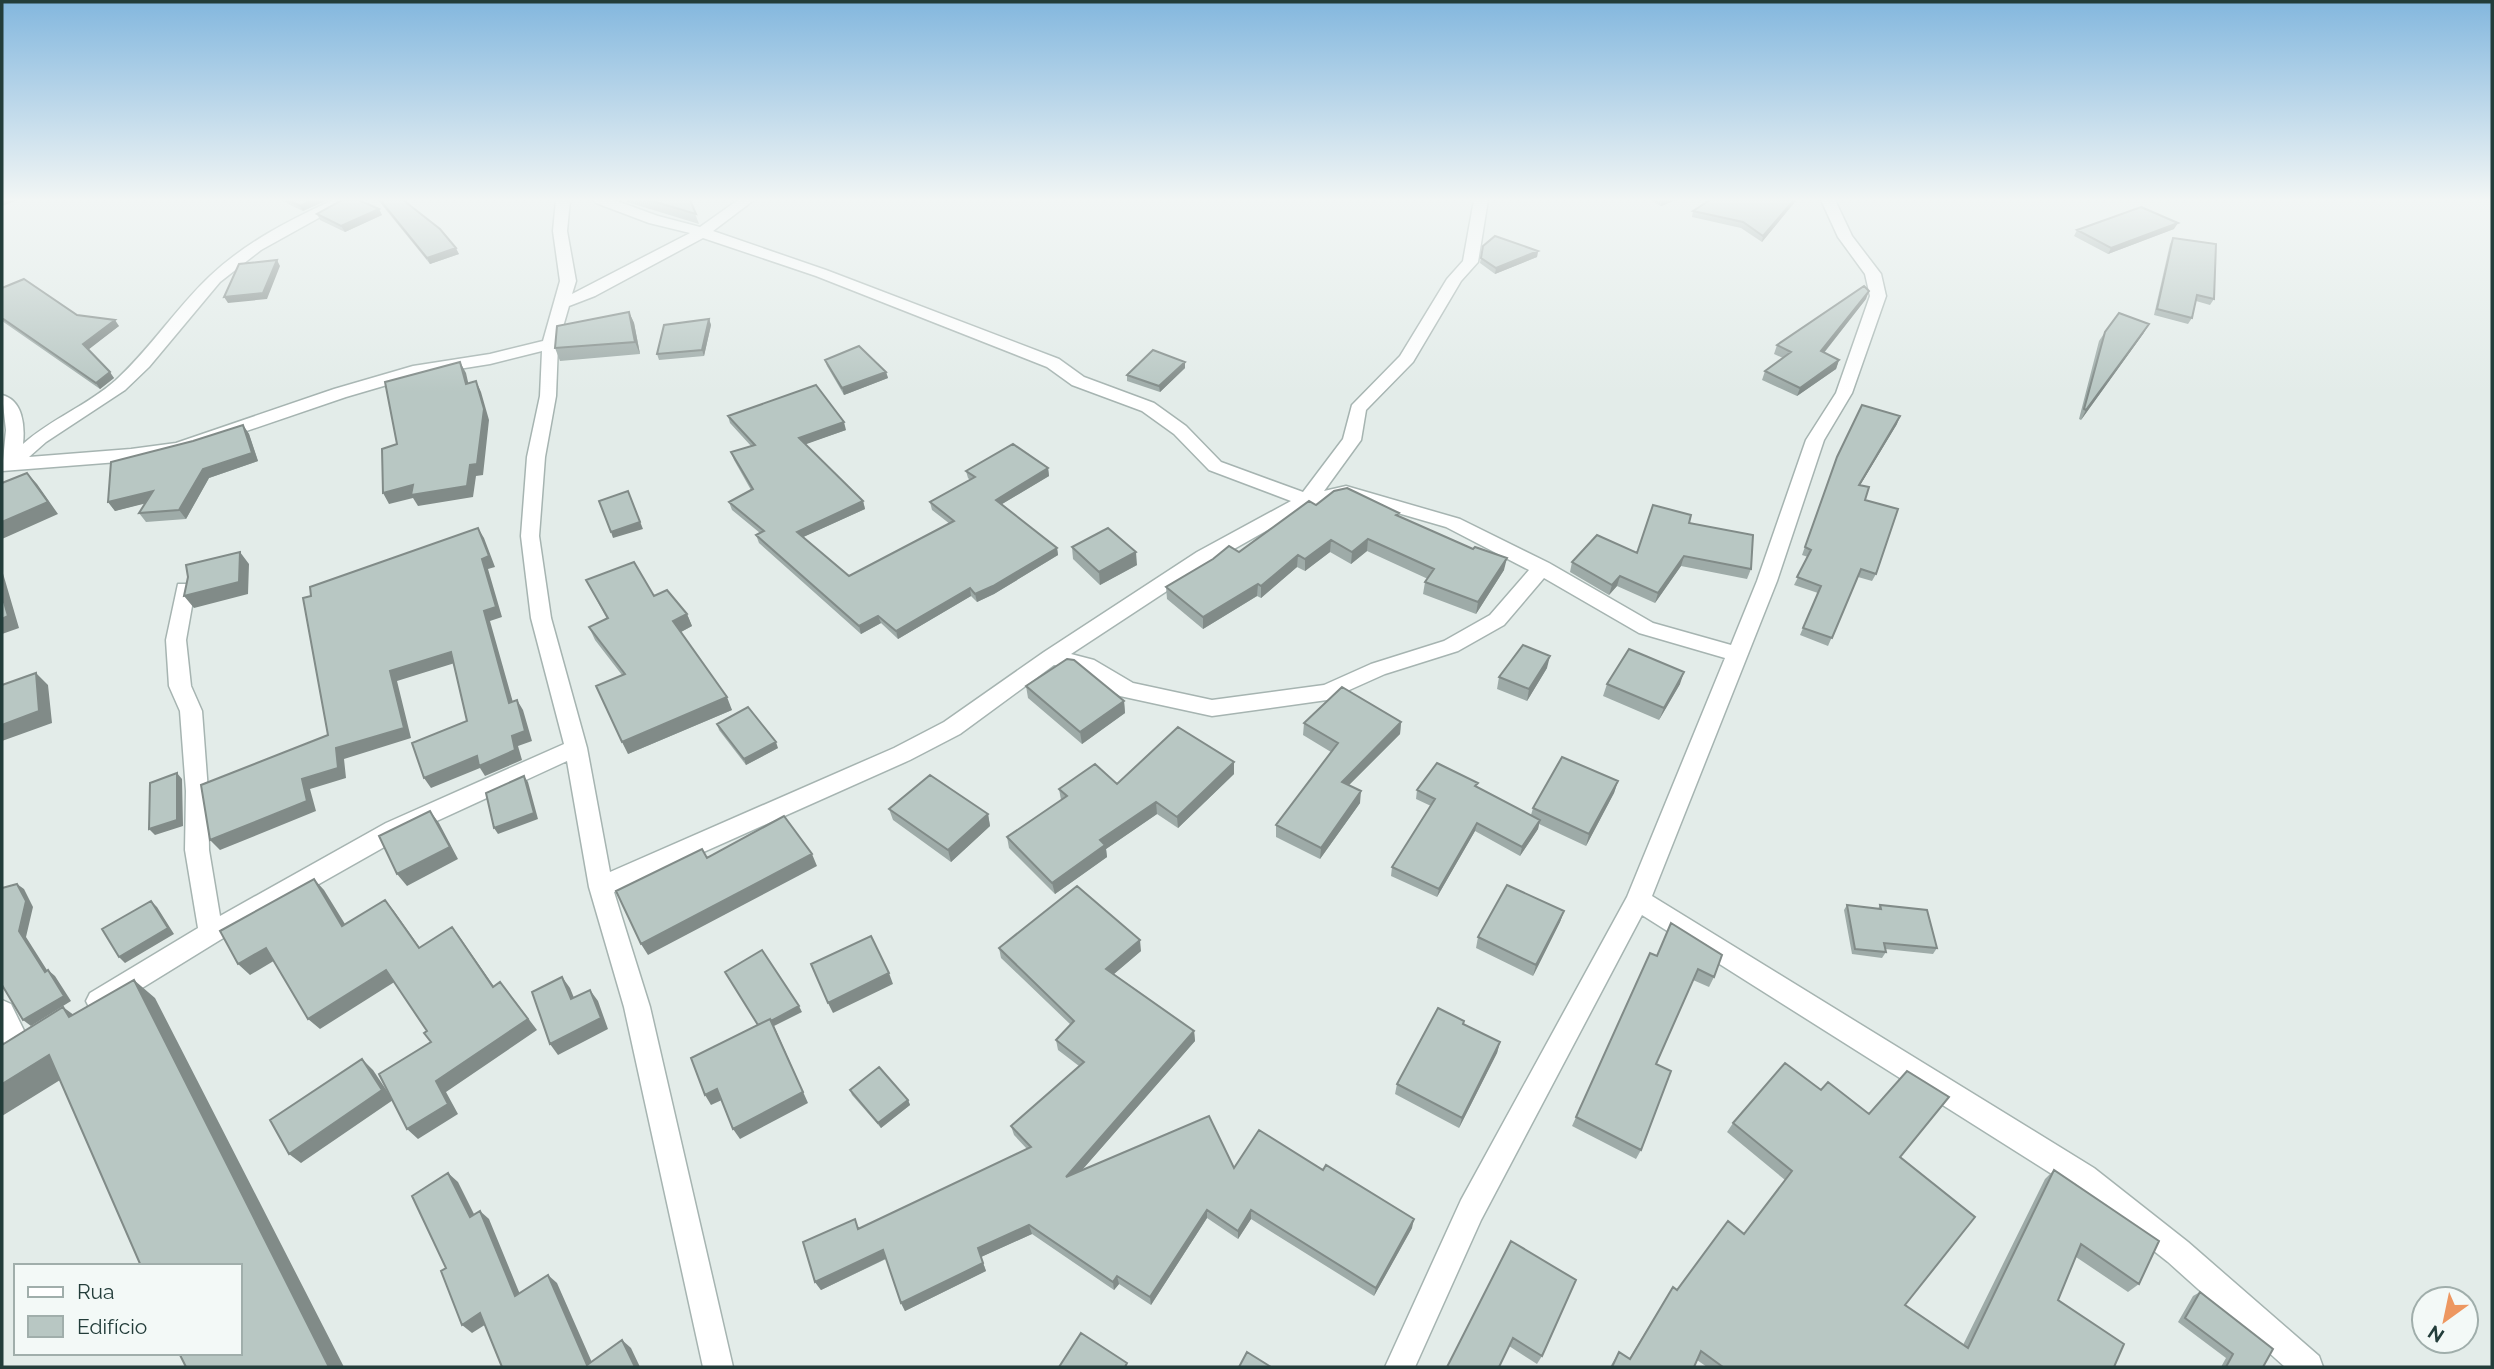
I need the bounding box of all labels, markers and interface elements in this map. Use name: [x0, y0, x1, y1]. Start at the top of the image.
legend: [14, 1264, 242, 1355]
text: Rua: [77, 1279, 114, 1304]
north arrow: [2410, 1285, 2480, 1355]
text: Edifício: [77, 1314, 147, 1339]
text: N: [2424, 1321, 2448, 1347]

